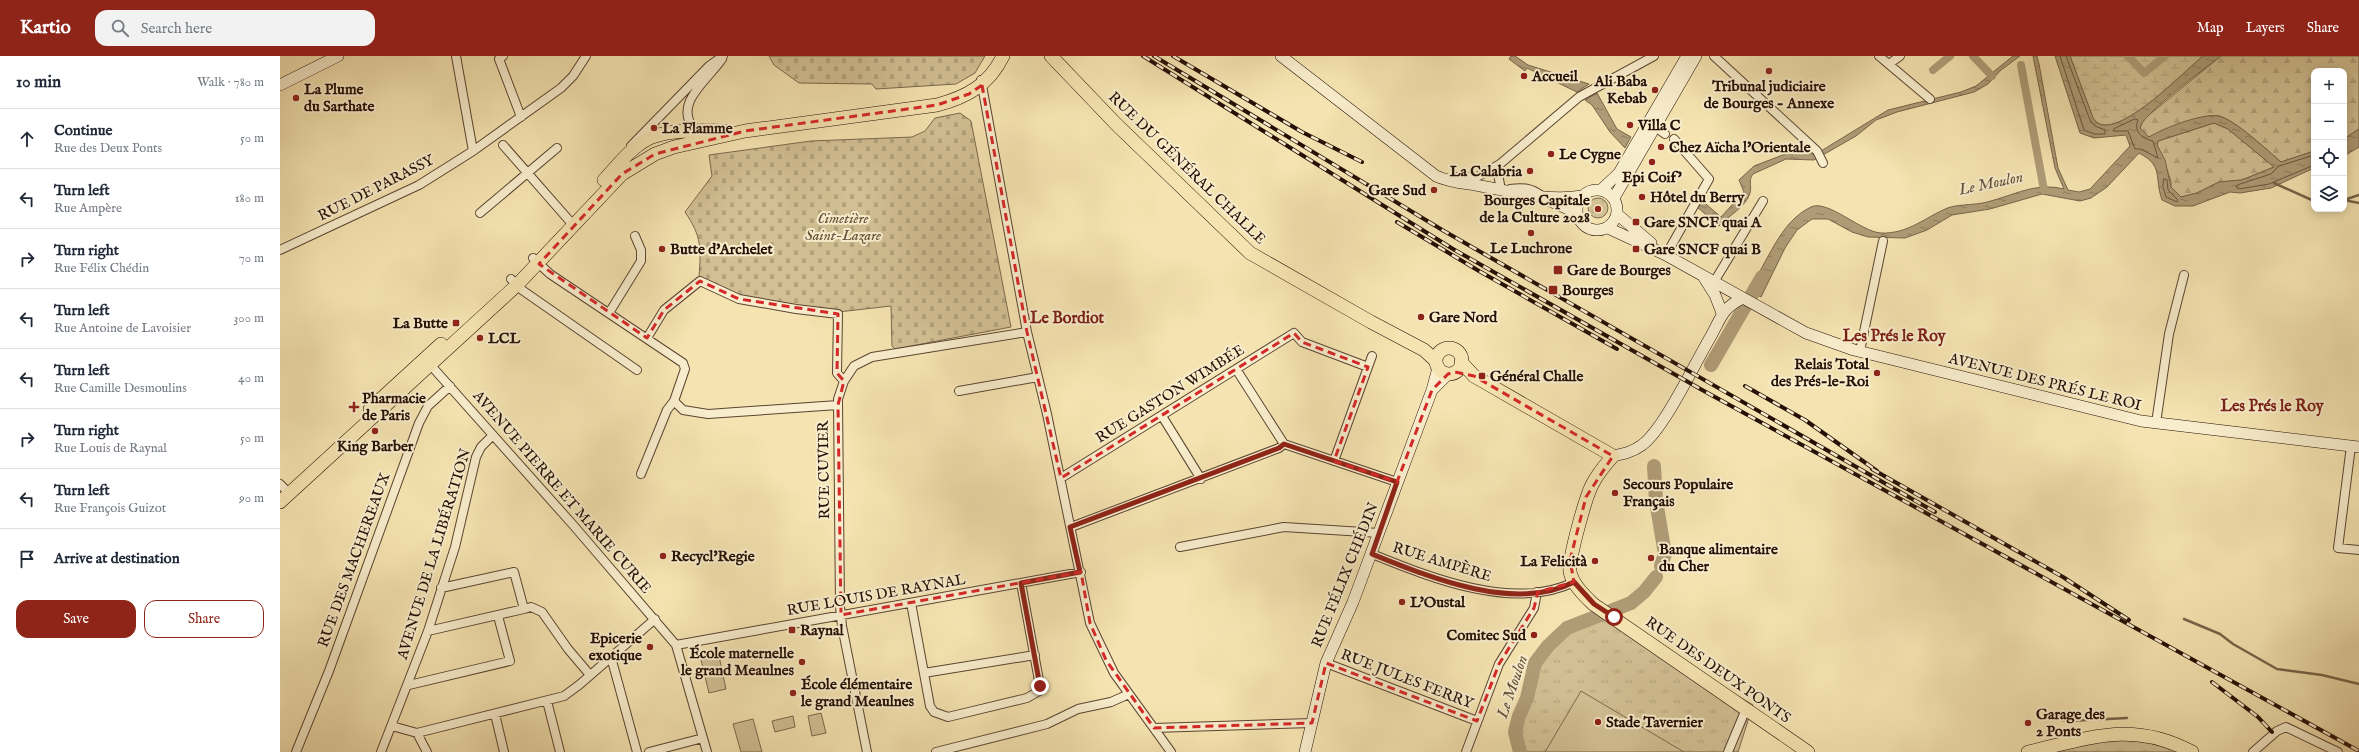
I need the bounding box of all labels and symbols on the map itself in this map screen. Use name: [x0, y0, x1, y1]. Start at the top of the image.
marker: Tribunal judiciaire de Bourges - Annexe: [1764, 66, 1774, 76]
place label: Accueil: [1531, 67, 1579, 86]
marker: Accueil: [1519, 71, 1529, 81]
place label: Ali Baba Kebab: [1594, 72, 1648, 108]
place label: Tribunal judiciaire de Bourges - Annexe: [1704, 77, 1834, 113]
place label: La Plume du Sarthate: [304, 80, 374, 116]
marker: Ali Baba Kebab: [1650, 85, 1660, 95]
street label: RUE DU GÉNÉRAL CHALLE: [1104, 88, 1270, 248]
marker: La Plume du Sarthate: [291, 93, 301, 103]
place label: Villa C: [1637, 116, 1681, 135]
place label: La Flamme: [662, 119, 733, 138]
marker: Villa C: [1625, 120, 1635, 130]
marker: La Flamme: [649, 123, 659, 133]
place label: Chez Aïcha l'Orientale: [1669, 138, 1811, 157]
marker: Chez Aïcha l'Orientale: [1656, 142, 1666, 152]
place label: Le Cygne: [1559, 145, 1621, 164]
marker: Le Cygne: [1546, 149, 1556, 159]
street label: RUE DE PARASSY: [315, 150, 438, 226]
marker: Epi Coif': [1647, 157, 1657, 167]
place label: La Calabria: [1450, 162, 1523, 181]
marker: La Calabria: [1525, 166, 1535, 176]
water label: Le Moulon: [1956, 167, 2025, 201]
place label: Epi Coif': [1622, 168, 1682, 187]
place label: Gare Sud: [1368, 181, 1427, 200]
marker: Gare Sud: [1429, 185, 1439, 195]
place label: Hôtel du Berry: [1650, 188, 1745, 207]
place label: Bourges Capitale de la Culture 2028: [1479, 191, 1590, 227]
marker: Hôtel du Berry: [1637, 192, 1647, 202]
marker: Bourges Capitale de la Culture 2028: [1593, 204, 1603, 214]
park label: Cimetière Saint-Lazare: [805, 209, 881, 245]
place label: Gare SNCF quai A: [1644, 213, 1762, 232]
marker: Gare SNCF quai A: [1631, 217, 1641, 227]
marker: Le Luchrone: [1526, 228, 1536, 238]
place label: Le Luchrone: [1490, 239, 1572, 258]
place label: Butte d'Archelet: [670, 240, 774, 259]
place label: Gare SNCF quai B: [1644, 240, 1761, 259]
marker: Butte d'Archelet: [657, 244, 667, 254]
marker: Gare SNCF quai B: [1631, 244, 1641, 254]
place label: Gare de Bourges: [1567, 261, 1671, 280]
marker: Gare de Bourges: [1552, 264, 1564, 276]
place label: Bourges: [1562, 281, 1614, 300]
marker: Bourges: [1547, 284, 1559, 296]
place label: Gare Nord: [1429, 308, 1498, 327]
district label: Le Bordiot: [1030, 309, 1105, 329]
marker: Gare Nord: [1416, 312, 1426, 322]
place label: La Butte: [393, 314, 448, 333]
marker: La Butte: [451, 318, 461, 328]
district label: Les Prés le Roy: [1842, 327, 1947, 347]
place label: LCL: [488, 329, 520, 348]
marker: LCL: [475, 333, 485, 343]
street label: RUE GASTON WIMBÉE: [1092, 340, 1248, 448]
street label: AVENUE DES PRÉS LE ROI: [1946, 349, 2144, 415]
place label: Relais Total des Prés-le-Roi: [1771, 355, 1870, 391]
place label: Général Challe: [1490, 367, 1583, 386]
marker: Relais Total des Prés-le-Roi: [1872, 368, 1882, 378]
marker: Général Challe: [1477, 371, 1487, 381]
street label: AVENUE PIERRE ET MARIE CURIE: [468, 386, 655, 597]
place label: Pharmacie de Paris: [362, 389, 426, 425]
district label: Les Prés le Roy: [2220, 397, 2325, 417]
marker: Pharmacie de Paris: [349, 402, 359, 412]
street label: RUE CUVIER: [814, 420, 834, 519]
marker: King Barber: [370, 426, 380, 436]
place label: King Barber: [337, 437, 414, 456]
street label: AVENUE DE LA LIBÉRATION: [393, 446, 475, 663]
street label: RUE DES MACHEREAUX: [314, 470, 394, 650]
place label: Secours Populaire Français: [1623, 475, 1733, 511]
marker: Secours Populaire Français: [1610, 488, 1620, 498]
street label: RUE FÉLIX CHÉDIN: [1307, 500, 1383, 650]
street label: RUE AMPÈRE: [1390, 538, 1494, 586]
place label: Banque alimentaire du Cher: [1659, 540, 1778, 576]
place label: Recycl'Regie: [671, 547, 755, 566]
marker: Recycl'Regie: [658, 551, 668, 561]
place label: La Felicità: [1520, 552, 1588, 571]
marker: Banque alimentaire du Cher: [1646, 553, 1656, 563]
marker: La Felicità: [1590, 556, 1600, 566]
street label: RUE LOUIS DE RAYNAL: [785, 570, 967, 620]
place label: L'Oustal: [1410, 593, 1466, 612]
marker: L'Oustal: [1397, 597, 1407, 607]
route start: [1605, 608, 1623, 626]
street label: RUE DES DEUX PONTS: [1642, 613, 1794, 727]
place label: Raynal: [800, 621, 845, 640]
marker: Raynal: [787, 625, 797, 635]
place label: Comitec Sud: [1446, 626, 1527, 645]
place label: Epicerie exotique: [589, 629, 642, 665]
marker: Comitec Sud: [1529, 630, 1539, 640]
marker: Epicerie exotique: [645, 642, 655, 652]
place label: École maternelle le grand Meaulnes: [680, 644, 795, 680]
street label: RUE JULES FERRY: [1338, 645, 1477, 713]
water label: Le Moulon: [1493, 653, 1533, 722]
marker: École maternelle le grand Meaulnes: [797, 657, 807, 667]
place label: École élémentaire le grand Meaulnes: [800, 675, 915, 711]
route end: [1031, 677, 1049, 695]
marker: École élémentaire le grand Meaulnes: [788, 688, 798, 698]
place label: Garage des 2 Ponts: [2036, 705, 2106, 741]
place label: Stade Tavernier: [1606, 713, 1703, 732]
marker: Stade Tavernier: [1593, 717, 1603, 727]
marker: Garage des 2 Ponts: [2023, 718, 2033, 728]

